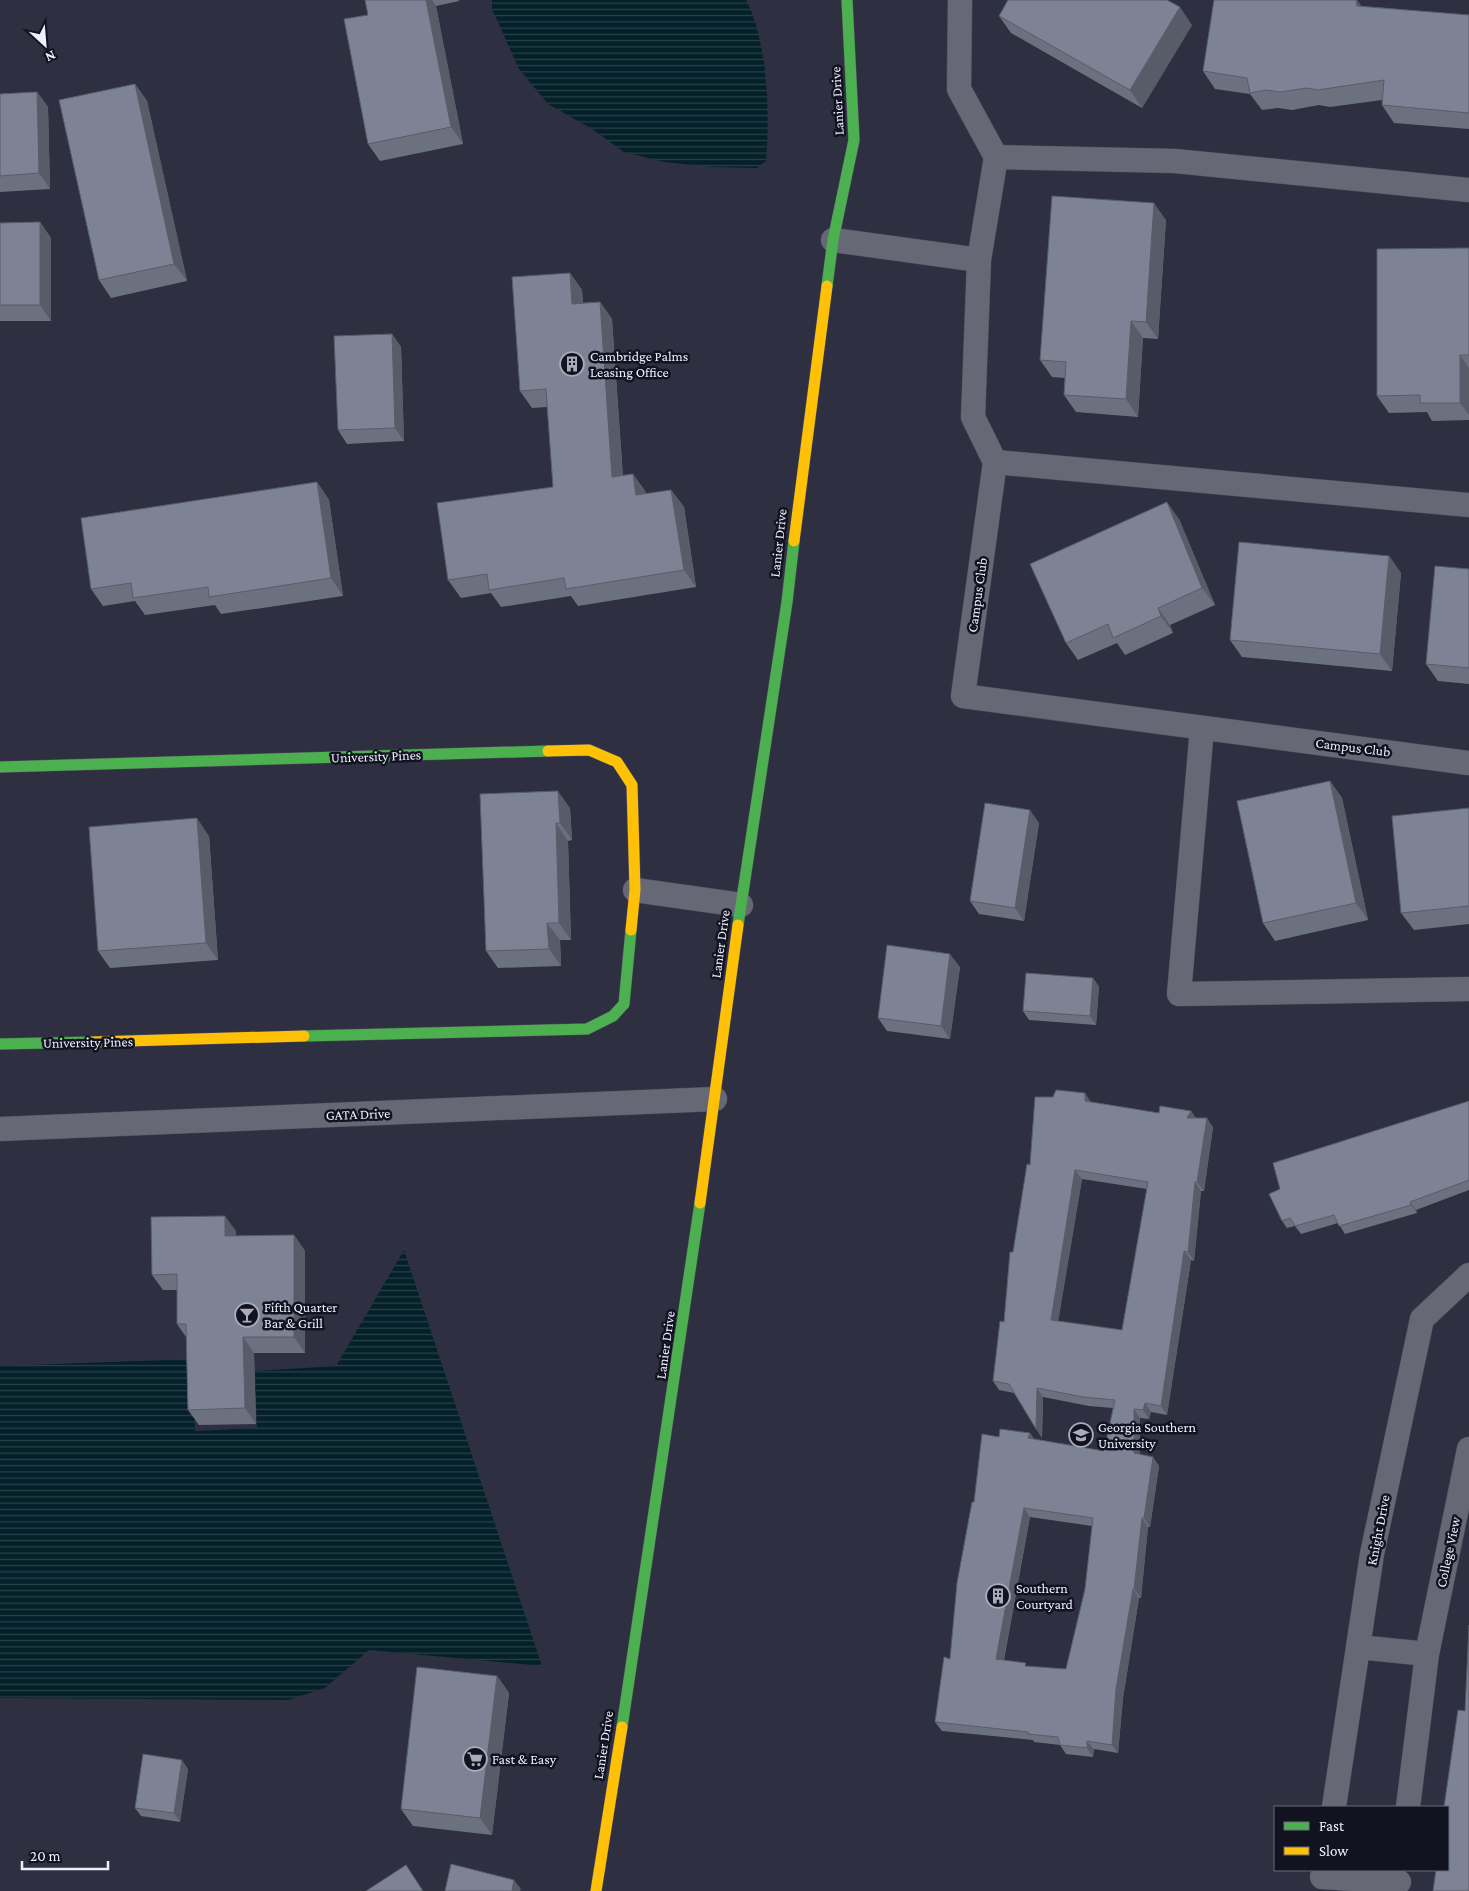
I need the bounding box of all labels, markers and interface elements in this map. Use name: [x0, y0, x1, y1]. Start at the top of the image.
north arrow: [20, 20, 70, 70]
text: N: [42, 47, 58, 66]
street label: Lanier Drive: [827, 66, 847, 136]
place label: Cambridge Palms Leasing Office: [590, 348, 688, 380]
building icon: Cambridge Palms Leasing Office: [559, 351, 585, 377]
street label: Lanier Drive: [766, 508, 790, 578]
street label: Campus Club: [964, 557, 990, 633]
street label: Campus Club: [1315, 734, 1391, 760]
street label: University Pines: [331, 746, 421, 766]
street label: Lanier Drive: [707, 909, 733, 979]
street label: University Pines: [43, 1033, 133, 1051]
street label: GATA Drive: [325, 1105, 391, 1123]
place label: Fifth Quarter Bar & Grill: [264, 1299, 337, 1331]
bar icon: Fifth Quarter Bar & Grill: [234, 1302, 260, 1328]
street label: Lanier Drive: [652, 1310, 678, 1380]
place label: Georgia Southern University: [1098, 1419, 1196, 1451]
school or university icon: Georgia Southern University: [1068, 1422, 1094, 1448]
street label: Knight Drive: [1363, 1494, 1393, 1566]
street label: College View: [1433, 1514, 1463, 1589]
place label: Southern Courtyard: [1016, 1580, 1074, 1612]
building icon: Southern Courtyard: [985, 1583, 1011, 1609]
street label: Lanier Drive: [590, 1710, 616, 1780]
supermarket icon: Fast & Easy: [462, 1746, 488, 1772]
place label: Fast & Easy: [492, 1751, 557, 1767]
legend: [1274, 1806, 1449, 1871]
text: Fast: [1319, 1818, 1345, 1834]
scale bar: [22, 1838, 109, 1870]
text: Slow: [1319, 1843, 1349, 1859]
text: 20 m: [30, 1848, 61, 1864]

